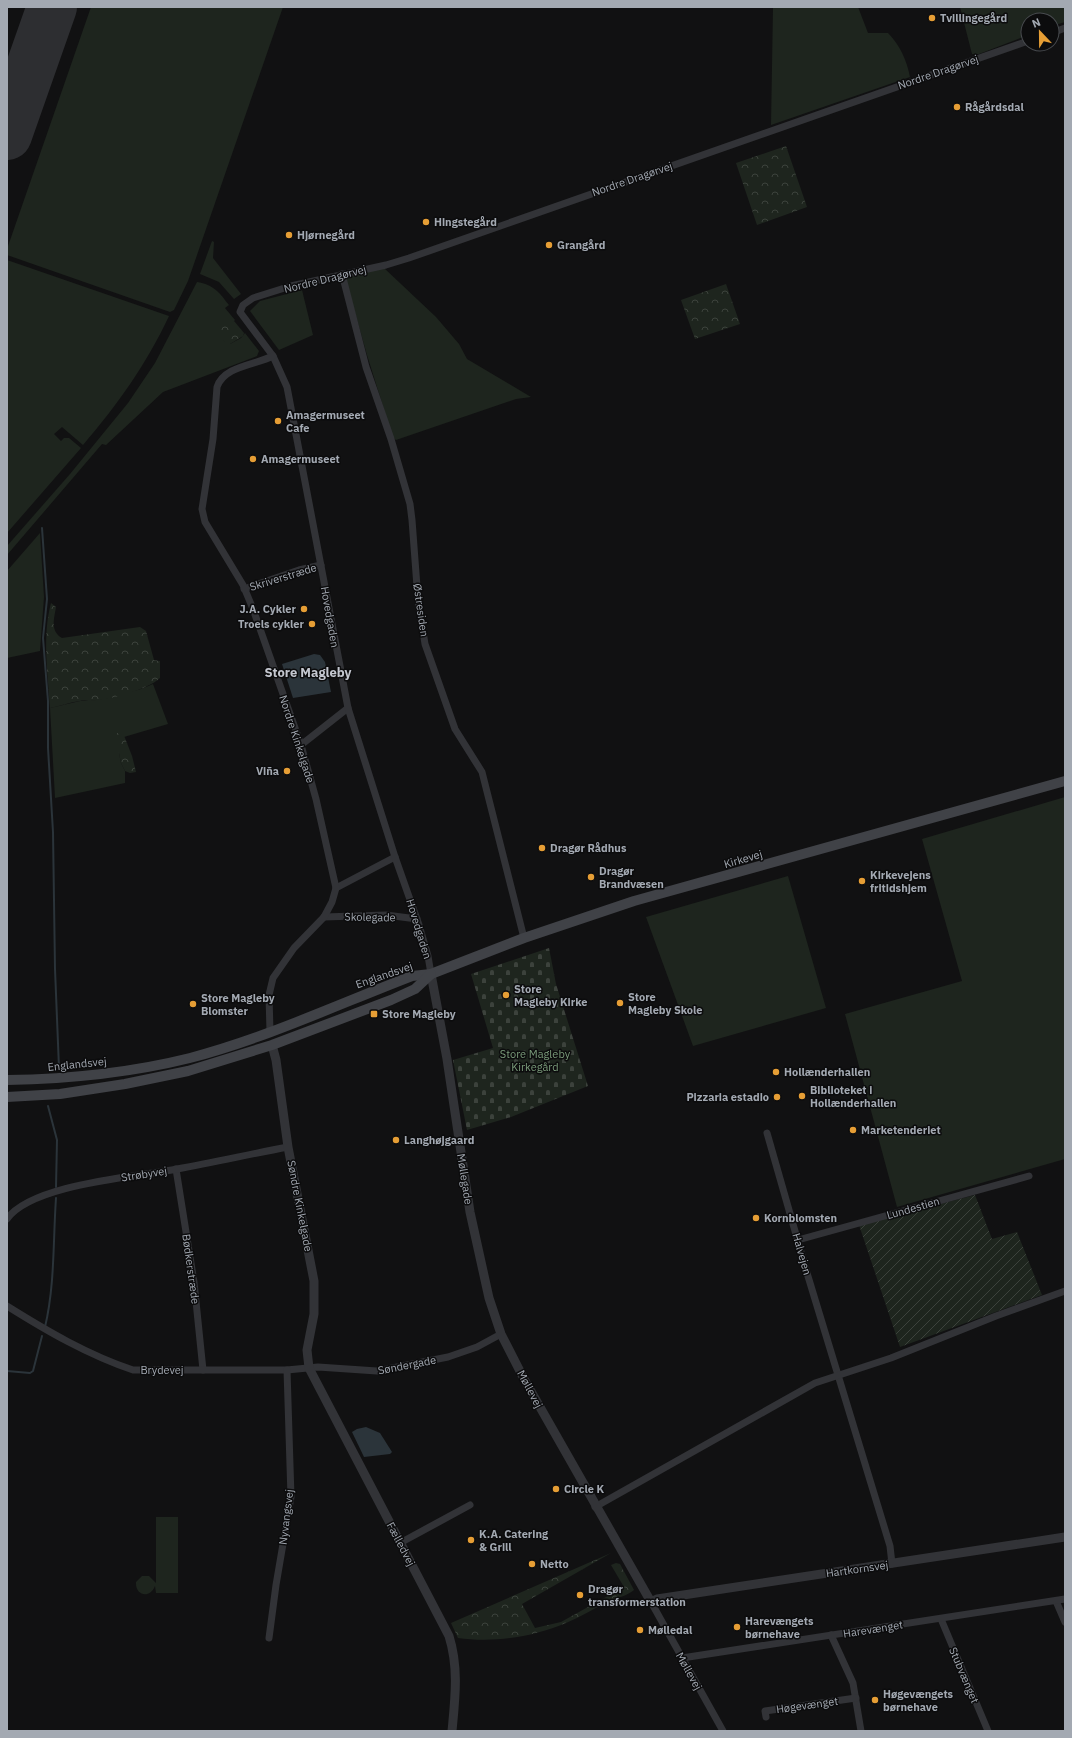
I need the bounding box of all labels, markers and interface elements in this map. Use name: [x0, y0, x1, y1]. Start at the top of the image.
place label: Tvillingegård: [940, 11, 1007, 25]
north arrow: [1020, 12, 1060, 52]
marker: Tvillingegård: [927, 13, 937, 23]
text: N: [1030, 15, 1043, 31]
street label: Nordre Dragørvej: [896, 52, 980, 92]
place label: Rågårdsdal: [965, 100, 1024, 114]
marker: Rågårdsdal: [952, 102, 962, 112]
street label: Nordre Dragørvej: [590, 159, 674, 199]
place label: Hingstegård: [434, 215, 497, 229]
marker: Hingstegård: [421, 217, 431, 227]
place label: Hjørnegård: [297, 228, 355, 242]
marker: Hjørnegård: [284, 230, 294, 240]
place label: Grangård: [557, 238, 605, 252]
marker: Grangård: [544, 240, 554, 250]
street label: Nordre Dragørvej: [282, 262, 368, 296]
place label: Amagermuseet Cafe: [286, 408, 365, 435]
marker: Amagermuseet Cafe: [273, 416, 283, 426]
place label: Amagermuseet: [261, 452, 340, 466]
marker: Amagermuseet: [248, 454, 258, 464]
street label: Skriverstræde: [248, 560, 318, 594]
street label: Østresiden: [410, 582, 432, 638]
street label: Hovedgaden: [318, 585, 342, 649]
place label: J.A. Cykler: [239, 602, 297, 616]
marker: J.A. Cykler: [299, 604, 309, 614]
place label: Troels cykler: [238, 617, 305, 631]
marker: Troels cykler: [307, 619, 317, 629]
district label: Store Magleby: [264, 664, 352, 681]
street label: Nordre Kinkelgade: [276, 693, 318, 785]
place label: Viña: [256, 764, 279, 778]
marker: Viña: [282, 766, 292, 776]
place label: Dragør Rådhus: [550, 841, 627, 855]
marker: Dragør Rådhus: [537, 843, 547, 853]
street label: Kirkevej: [722, 847, 764, 871]
place label: Dragør Brandvæsen: [599, 864, 664, 891]
place label: Kirkevejens fritidshjem: [870, 868, 931, 895]
marker: Dragør Brandvæsen: [586, 872, 596, 882]
marker: Kirkevejens fritidshjem: [857, 876, 867, 886]
street label: Hovedgaden: [403, 897, 435, 961]
street label: Skolegade: [344, 910, 396, 924]
street label: Englandsvej: [354, 959, 414, 991]
place label: Store Magleby Kirke: [514, 982, 587, 1009]
marker: Store Magleby Kirke: [501, 990, 511, 1000]
place label: Store Magleby Skole: [628, 990, 703, 1017]
place label: Store Magleby Blomster: [201, 991, 275, 1018]
marker: Store Magleby Skole: [615, 998, 625, 1008]
marker: Store Magleby Blomster: [188, 999, 198, 1009]
place label: Store Magleby: [382, 1007, 456, 1021]
marker: Store Magleby: [369, 1009, 379, 1019]
park label: Store Magleby Kirkegård: [500, 1047, 571, 1074]
street label: Englandsvej: [47, 1054, 107, 1074]
place label: Hollænderhallen: [784, 1065, 870, 1079]
marker: Hollænderhallen: [771, 1067, 781, 1077]
place label: Biblioteket i Hollænderhallen: [810, 1083, 896, 1110]
place label: Pizzaria estadio: [686, 1090, 769, 1104]
marker: Biblioteket i Hollænderhallen: [797, 1091, 807, 1101]
marker: Pizzaria estadio: [772, 1092, 782, 1102]
place label: Marketenderiet: [861, 1123, 941, 1137]
marker: Marketenderiet: [848, 1125, 858, 1135]
place label: Langhøjgaard: [404, 1133, 474, 1147]
marker: Langhøjgaard: [391, 1135, 401, 1145]
street label: Møllegade: [454, 1153, 476, 1205]
street label: Søndre Kinkelgade: [284, 1159, 316, 1253]
street label: Strøbyvej: [120, 1163, 168, 1185]
street label: Lundestien: [885, 1194, 941, 1222]
place label: Kornblomsten: [764, 1211, 837, 1225]
marker: Kornblomsten: [751, 1213, 761, 1223]
street label: Halvejen: [789, 1231, 815, 1277]
street label: Bødkerstræde: [179, 1233, 203, 1305]
street label: Søndergade: [377, 1352, 437, 1378]
street label: Brydevej: [140, 1363, 184, 1377]
street label: Møllevej: [514, 1368, 546, 1410]
place label: Circle K: [564, 1482, 604, 1496]
marker: Circle K: [551, 1484, 561, 1494]
street label: Nyvangsvej: [276, 1488, 296, 1546]
street label: Fælledvej: [384, 1520, 418, 1568]
place label: K.A. Catering & Grill: [479, 1527, 549, 1554]
marker: K.A. Catering & Grill: [466, 1535, 476, 1545]
place label: Netto: [540, 1557, 569, 1571]
street label: Hartkornsvej: [825, 1558, 889, 1580]
marker: Netto: [527, 1559, 537, 1569]
place label: Dragør transformerstation: [588, 1582, 686, 1609]
marker: Dragør transformerstation: [575, 1590, 585, 1600]
place label: Harevængets børnehave: [745, 1614, 814, 1641]
street label: Harevænget: [842, 1617, 904, 1641]
marker: Harevængets børnehave: [732, 1622, 742, 1632]
place label: Mølledal: [648, 1623, 693, 1637]
marker: Mølledal: [635, 1625, 645, 1635]
street label: Stubvænget: [946, 1645, 982, 1705]
street label: Møllevej: [673, 1650, 705, 1692]
place label: Høgevængets børnehave: [883, 1687, 954, 1714]
street label: Høgevænget: [775, 1694, 839, 1716]
marker: Høgevængets børnehave: [870, 1695, 880, 1705]

